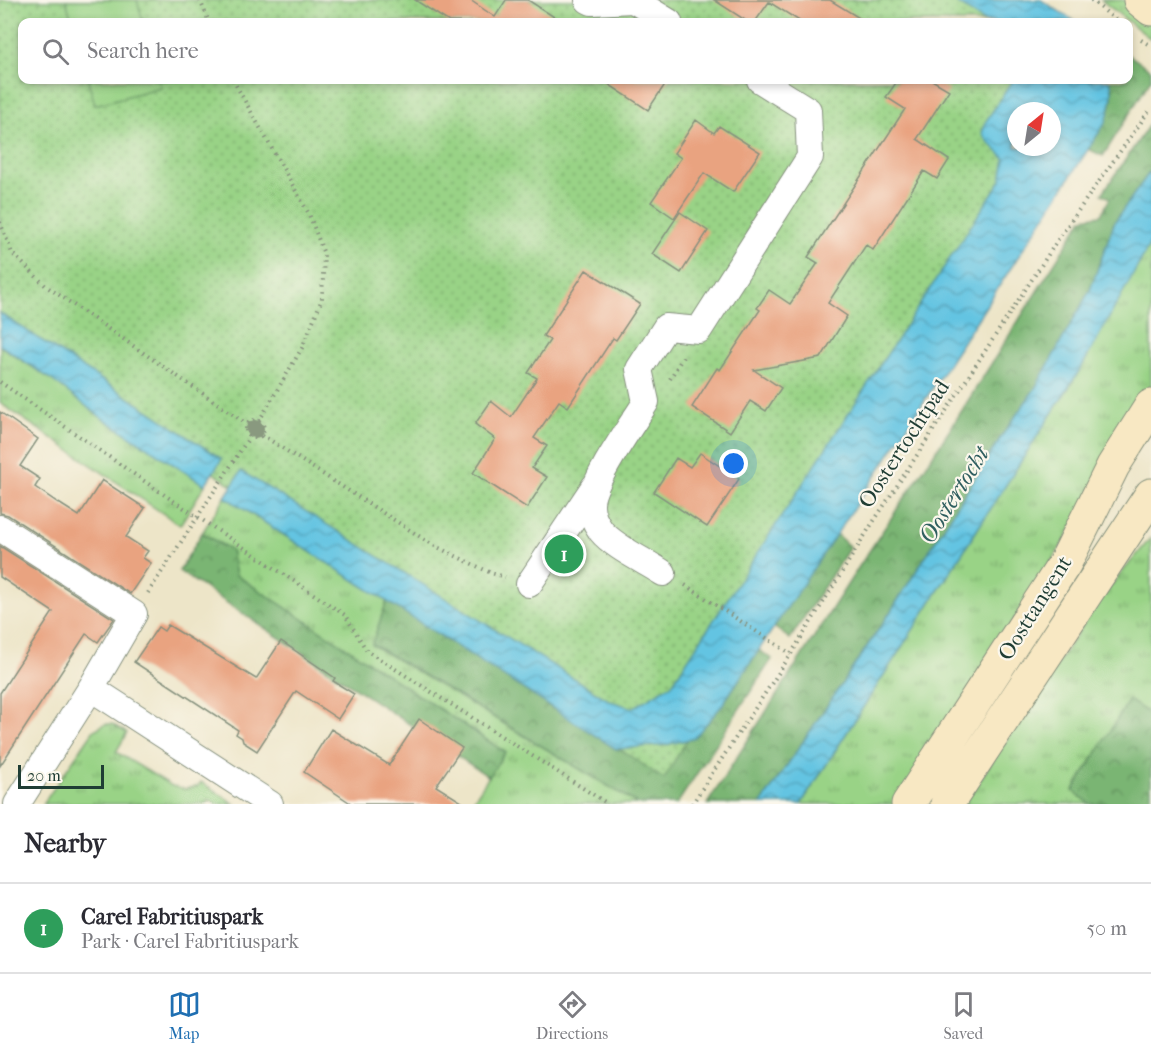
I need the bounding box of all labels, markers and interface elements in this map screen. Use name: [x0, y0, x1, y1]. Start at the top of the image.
search box: [18, 18, 1133, 84]
icon: search: [39, 35, 72, 68]
text: Search here: [87, 38, 199, 64]
north arrow: [1007, 102, 1061, 156]
street label: Oostertochtpad: [853, 375, 955, 513]
water label: Oostertocht: [913, 441, 995, 549]
your location: [719, 449, 748, 478]
pin: 1: [544, 532, 584, 576]
street label: Oosttangent: [993, 551, 1077, 665]
scale bar: [18, 762, 104, 790]
text: 20 m: [27, 766, 61, 785]
text: Nearby: [24, 828, 106, 859]
text: Carel Fabritiuspark: [81, 904, 263, 930]
text: 1: [40, 917, 47, 940]
text: 50 m: [1086, 917, 1127, 940]
text: Park · Carel Fabritiuspark: [81, 930, 299, 953]
tab: Map: [168, 988, 201, 1043]
tab: Directions: [536, 988, 608, 1043]
tab: Saved: [944, 988, 983, 1043]

